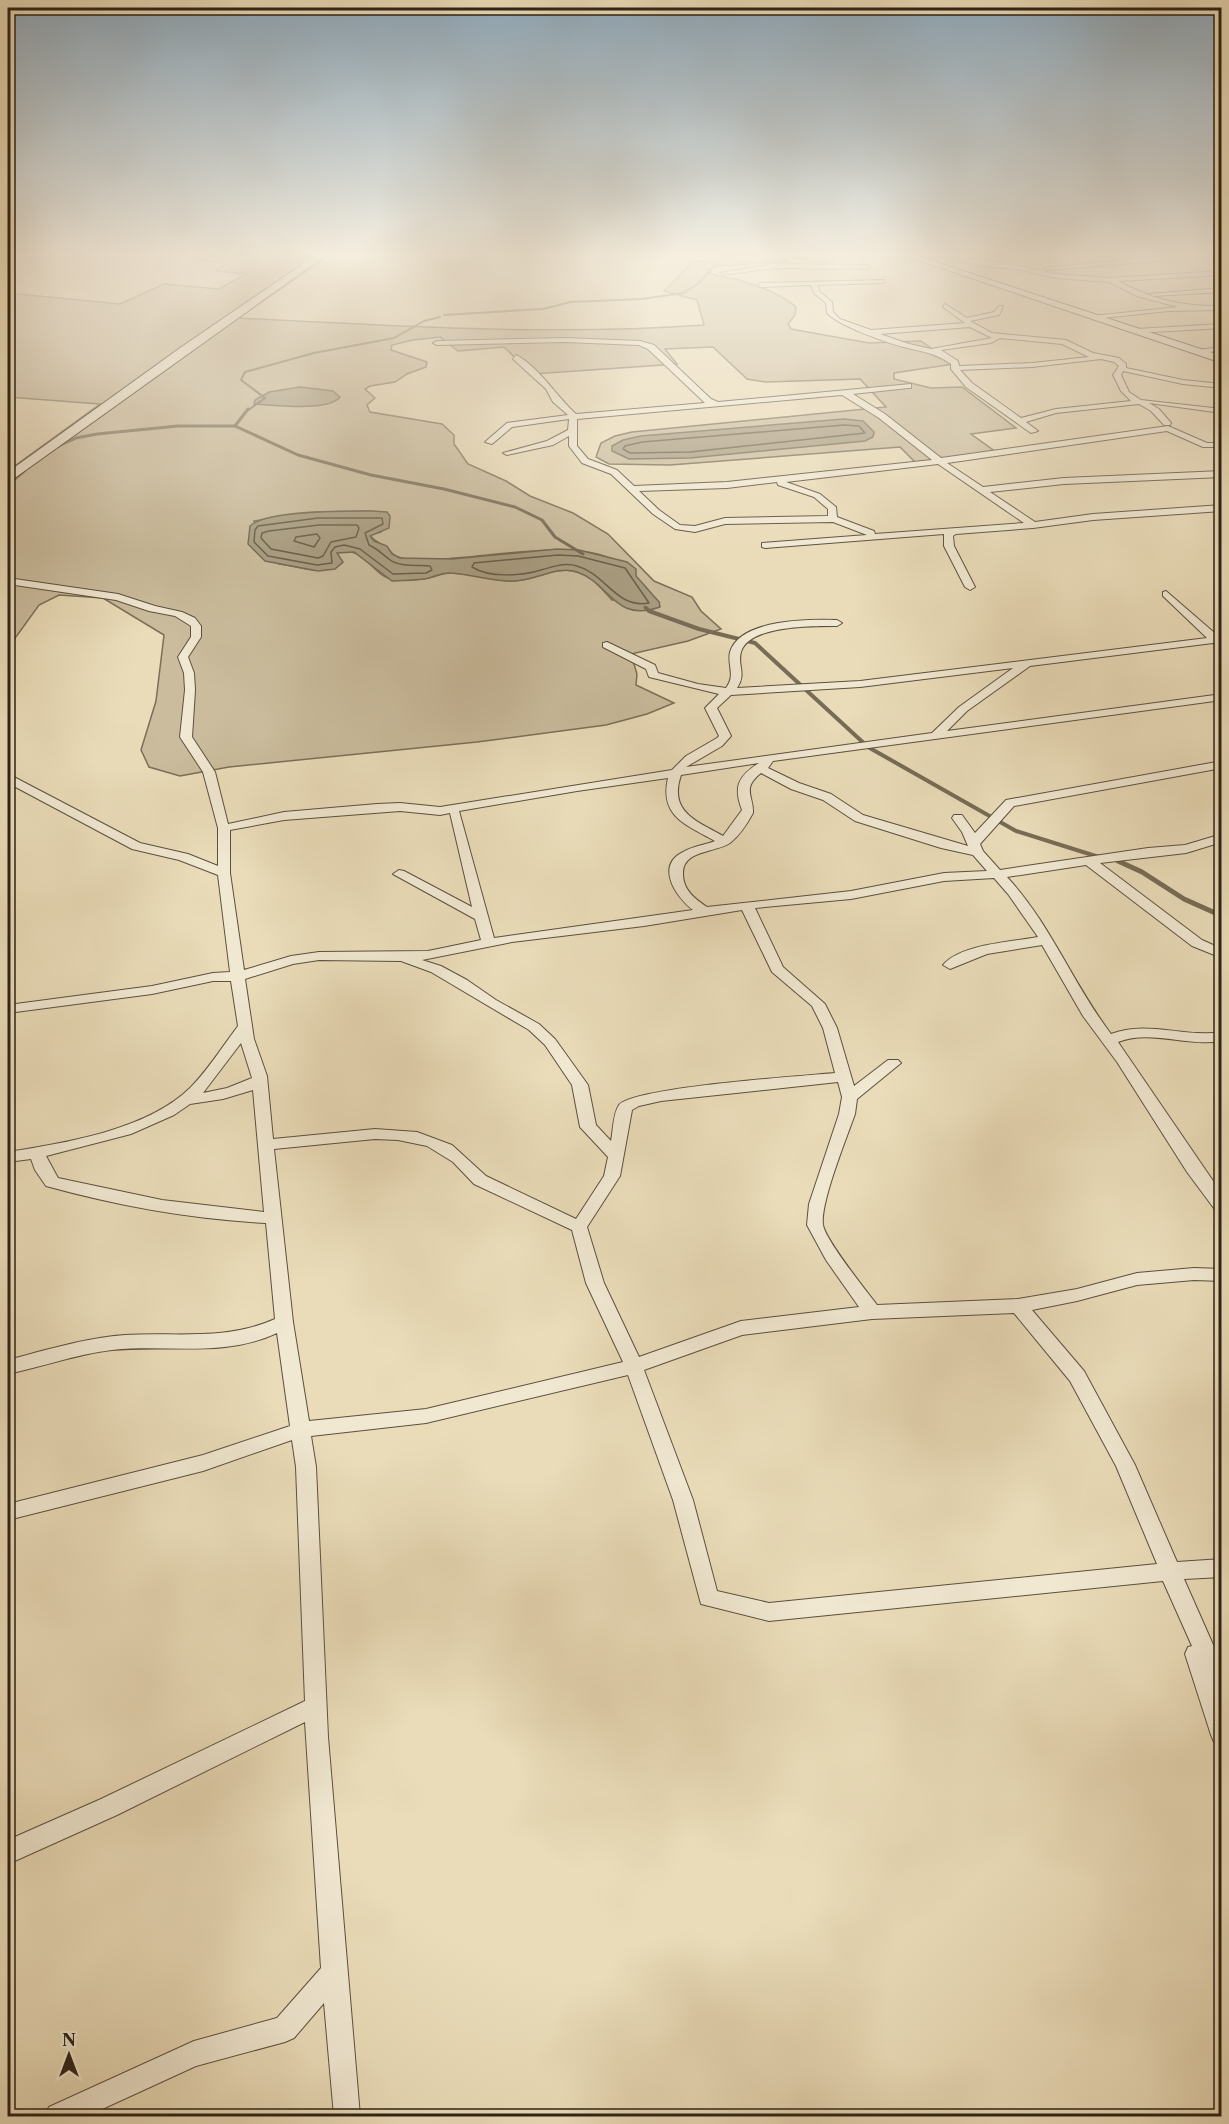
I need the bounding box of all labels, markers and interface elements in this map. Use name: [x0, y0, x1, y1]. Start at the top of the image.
north arrow: [39, 2025, 99, 2085]
text: N: [62, 2030, 76, 2050]

